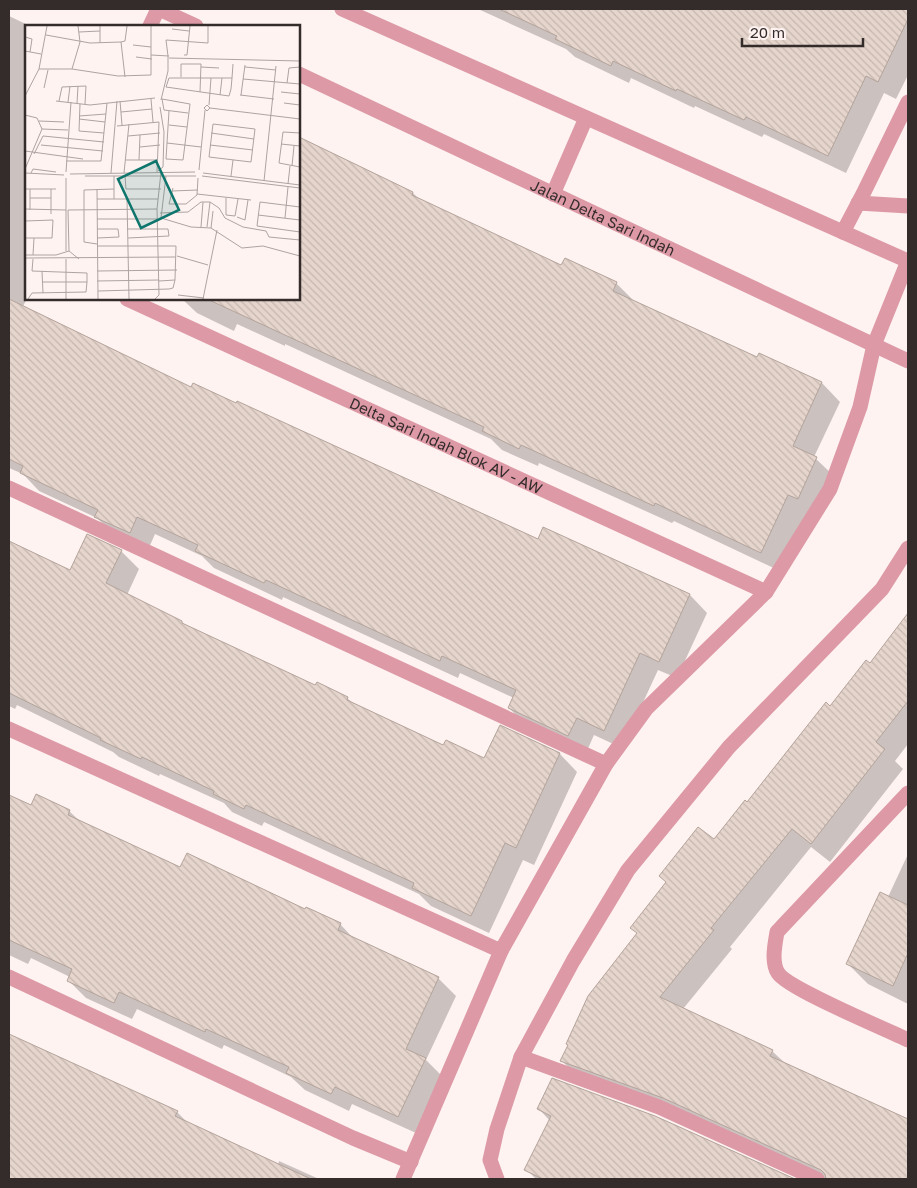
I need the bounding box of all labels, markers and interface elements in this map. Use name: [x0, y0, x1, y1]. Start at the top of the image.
scale bar: [742, 15, 863, 47]
text: 20 m: [750, 23, 785, 41]
inset map: [25, 25, 300, 300]
street label: Jalan Delta Sari Indah: [528, 175, 678, 259]
street label: Delta Sari Indah Blok AV - AW: [347, 393, 545, 497]

